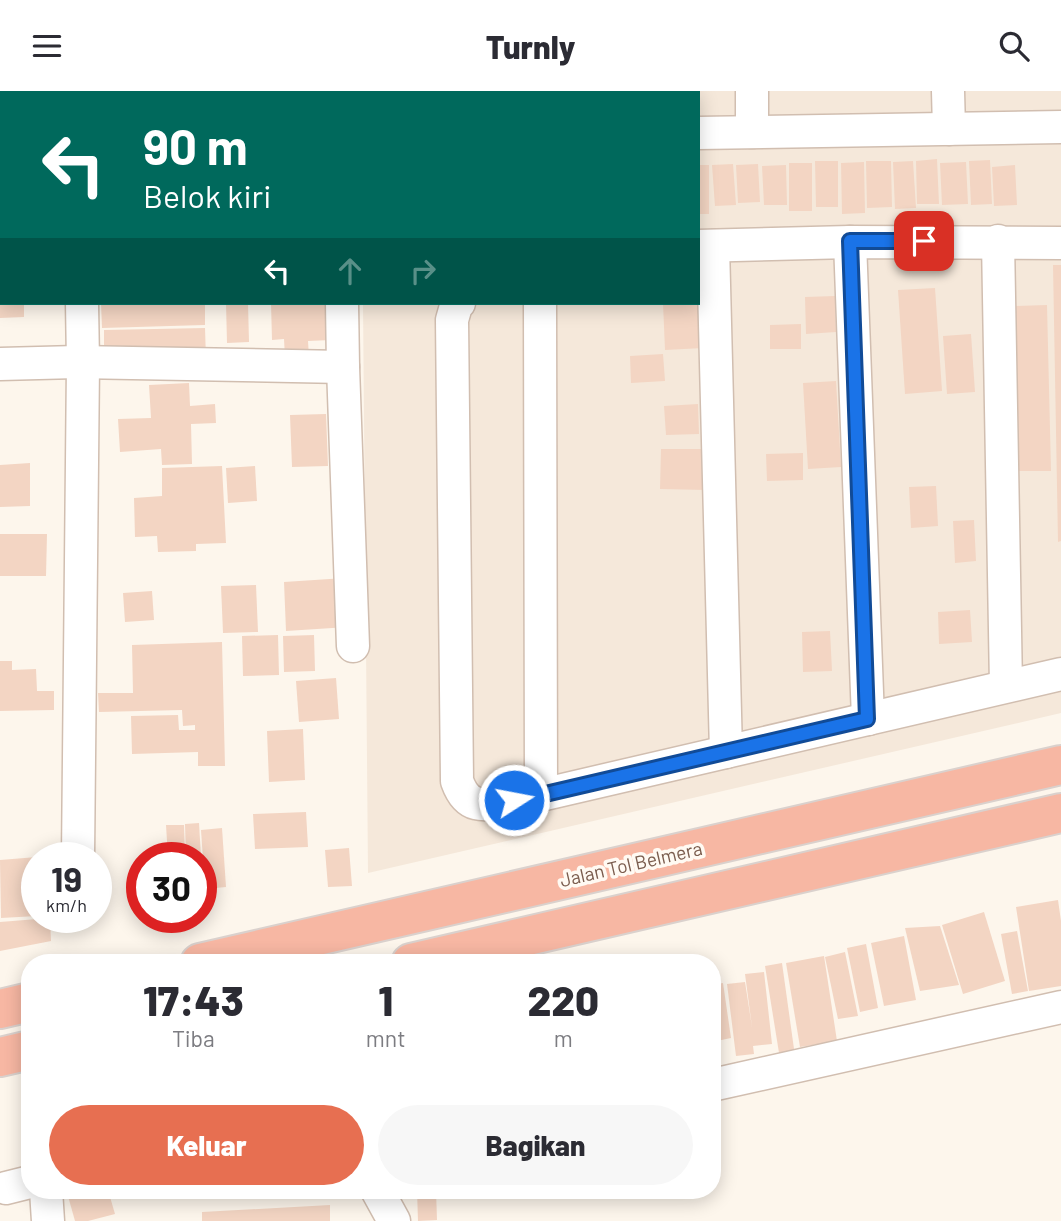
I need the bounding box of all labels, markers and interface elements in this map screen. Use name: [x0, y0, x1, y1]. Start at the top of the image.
icon: menu: [28, 27, 66, 65]
text: Turnly: [486, 27, 575, 65]
icon: search: [995, 27, 1033, 65]
text: 90 m: [143, 116, 248, 175]
icon: left: [28, 119, 119, 210]
text: Belok kiri: [143, 176, 271, 214]
pin: [894, 211, 954, 271]
icon: arrive: [905, 222, 943, 260]
icon: left: [258, 252, 296, 290]
icon: ahead: [331, 252, 369, 290]
icon: right: [404, 252, 442, 290]
position arrow: [477, 763, 551, 837]
street label: Jalan Tol Belmera: [557, 836, 704, 891]
speed limit sign: 30: [126, 842, 217, 933]
text: 19: [51, 857, 82, 899]
text: km/h: [46, 894, 87, 916]
text: 17:43: [143, 974, 244, 1024]
text: 1: [378, 974, 393, 1024]
text: 220: [527, 974, 599, 1024]
text: Tiba: [172, 1024, 215, 1052]
text: mnt: [366, 1024, 406, 1052]
text: m: [554, 1024, 573, 1052]
button: Keluar: [49, 1105, 364, 1185]
button: Bagikan: [378, 1105, 693, 1185]

